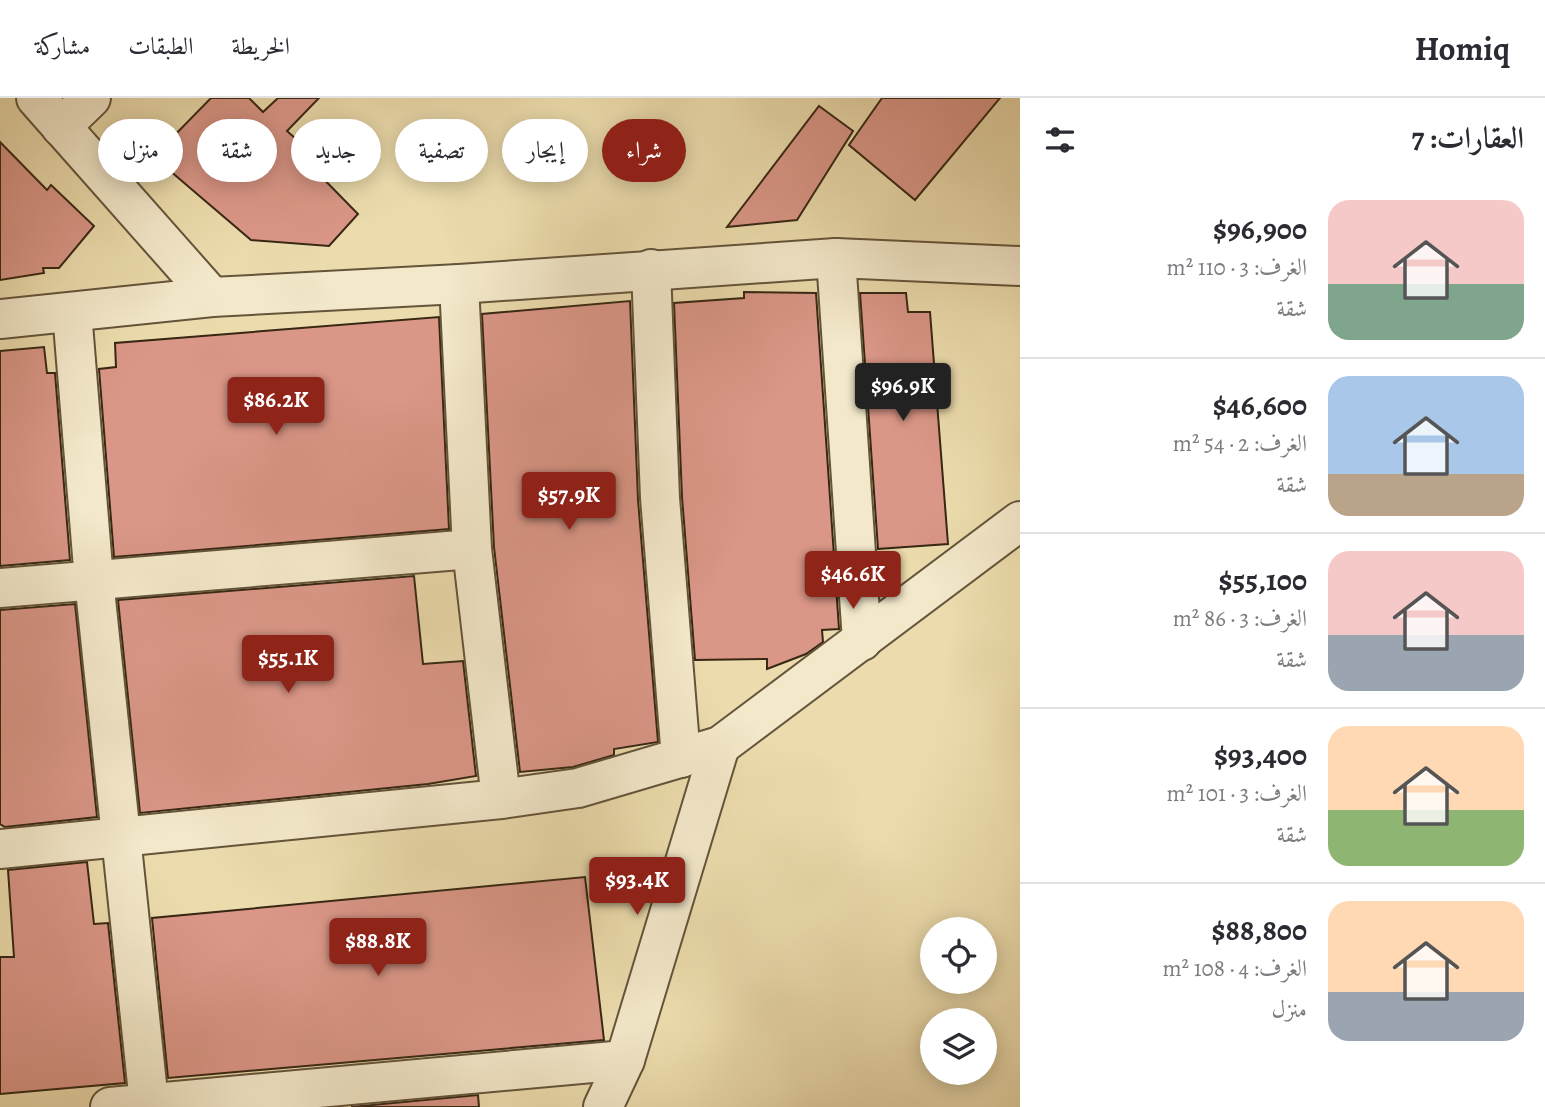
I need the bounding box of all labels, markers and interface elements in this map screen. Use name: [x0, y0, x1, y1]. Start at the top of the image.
text: Homiq: [1415, 26, 1510, 71]
text: مشاركة: [35, 30, 90, 62]
text: الطبقات: [128, 30, 194, 62]
text: الخريطة: [232, 30, 290, 62]
text: العقارات: 7: [1412, 118, 1524, 158]
chip: منزل: [98, 119, 183, 182]
chip: شقة: [197, 119, 277, 182]
chip: جديد: [291, 119, 381, 182]
chip: تصفية: [395, 119, 488, 182]
chip: إيجار: [502, 119, 588, 182]
chip: شراء: [602, 119, 686, 182]
icon: filters: [1041, 121, 1079, 159]
text: $96,900: [1213, 209, 1307, 249]
icon: home: [1384, 228, 1468, 312]
text: الغرف: 3 · 110 m²: [1167, 252, 1307, 283]
text: شقة: [1277, 293, 1307, 324]
pin: $96.9K: [846, 364, 960, 423]
text: $96.9K: [871, 370, 935, 401]
pin: $86.2K: [219, 378, 333, 437]
text: $86.2K: [243, 384, 309, 415]
text: $46,600: [1213, 385, 1307, 425]
icon: home: [1384, 404, 1468, 488]
text: الغرف: 2 · 54 m²: [1173, 428, 1307, 459]
text: شقة: [1277, 469, 1307, 500]
pin: $57.9K: [512, 472, 626, 532]
text: $57.9K: [538, 479, 600, 510]
pin: $46.6K: [796, 552, 910, 611]
text: $46.6K: [821, 558, 885, 589]
text: $55,100: [1218, 560, 1307, 600]
icon: home: [1384, 579, 1468, 663]
text: الغرف: 3 · 86 m²: [1173, 603, 1307, 634]
pin: $55.1K: [231, 636, 345, 695]
text: $55.1K: [258, 642, 318, 673]
text: شقة: [1277, 644, 1307, 675]
text: $93,400: [1214, 735, 1307, 775]
icon: home: [1384, 754, 1468, 838]
text: الغرف: 3 · 101 m²: [1167, 778, 1307, 809]
text: شقة: [1277, 819, 1307, 850]
pin: $93.4K: [580, 858, 694, 917]
text: $93.4K: [605, 864, 669, 895]
text: $88,800: [1212, 910, 1307, 950]
map controls: [920, 917, 997, 1085]
button: locate: [920, 917, 997, 994]
pin: $88.8K: [321, 918, 435, 978]
text: $88.8K: [345, 925, 411, 956]
icon: home: [1384, 929, 1468, 1013]
text: الغرف: 4 · 108 m²: [1162, 953, 1307, 984]
text: منزل: [1272, 994, 1307, 1025]
button: layers: [920, 1008, 997, 1085]

